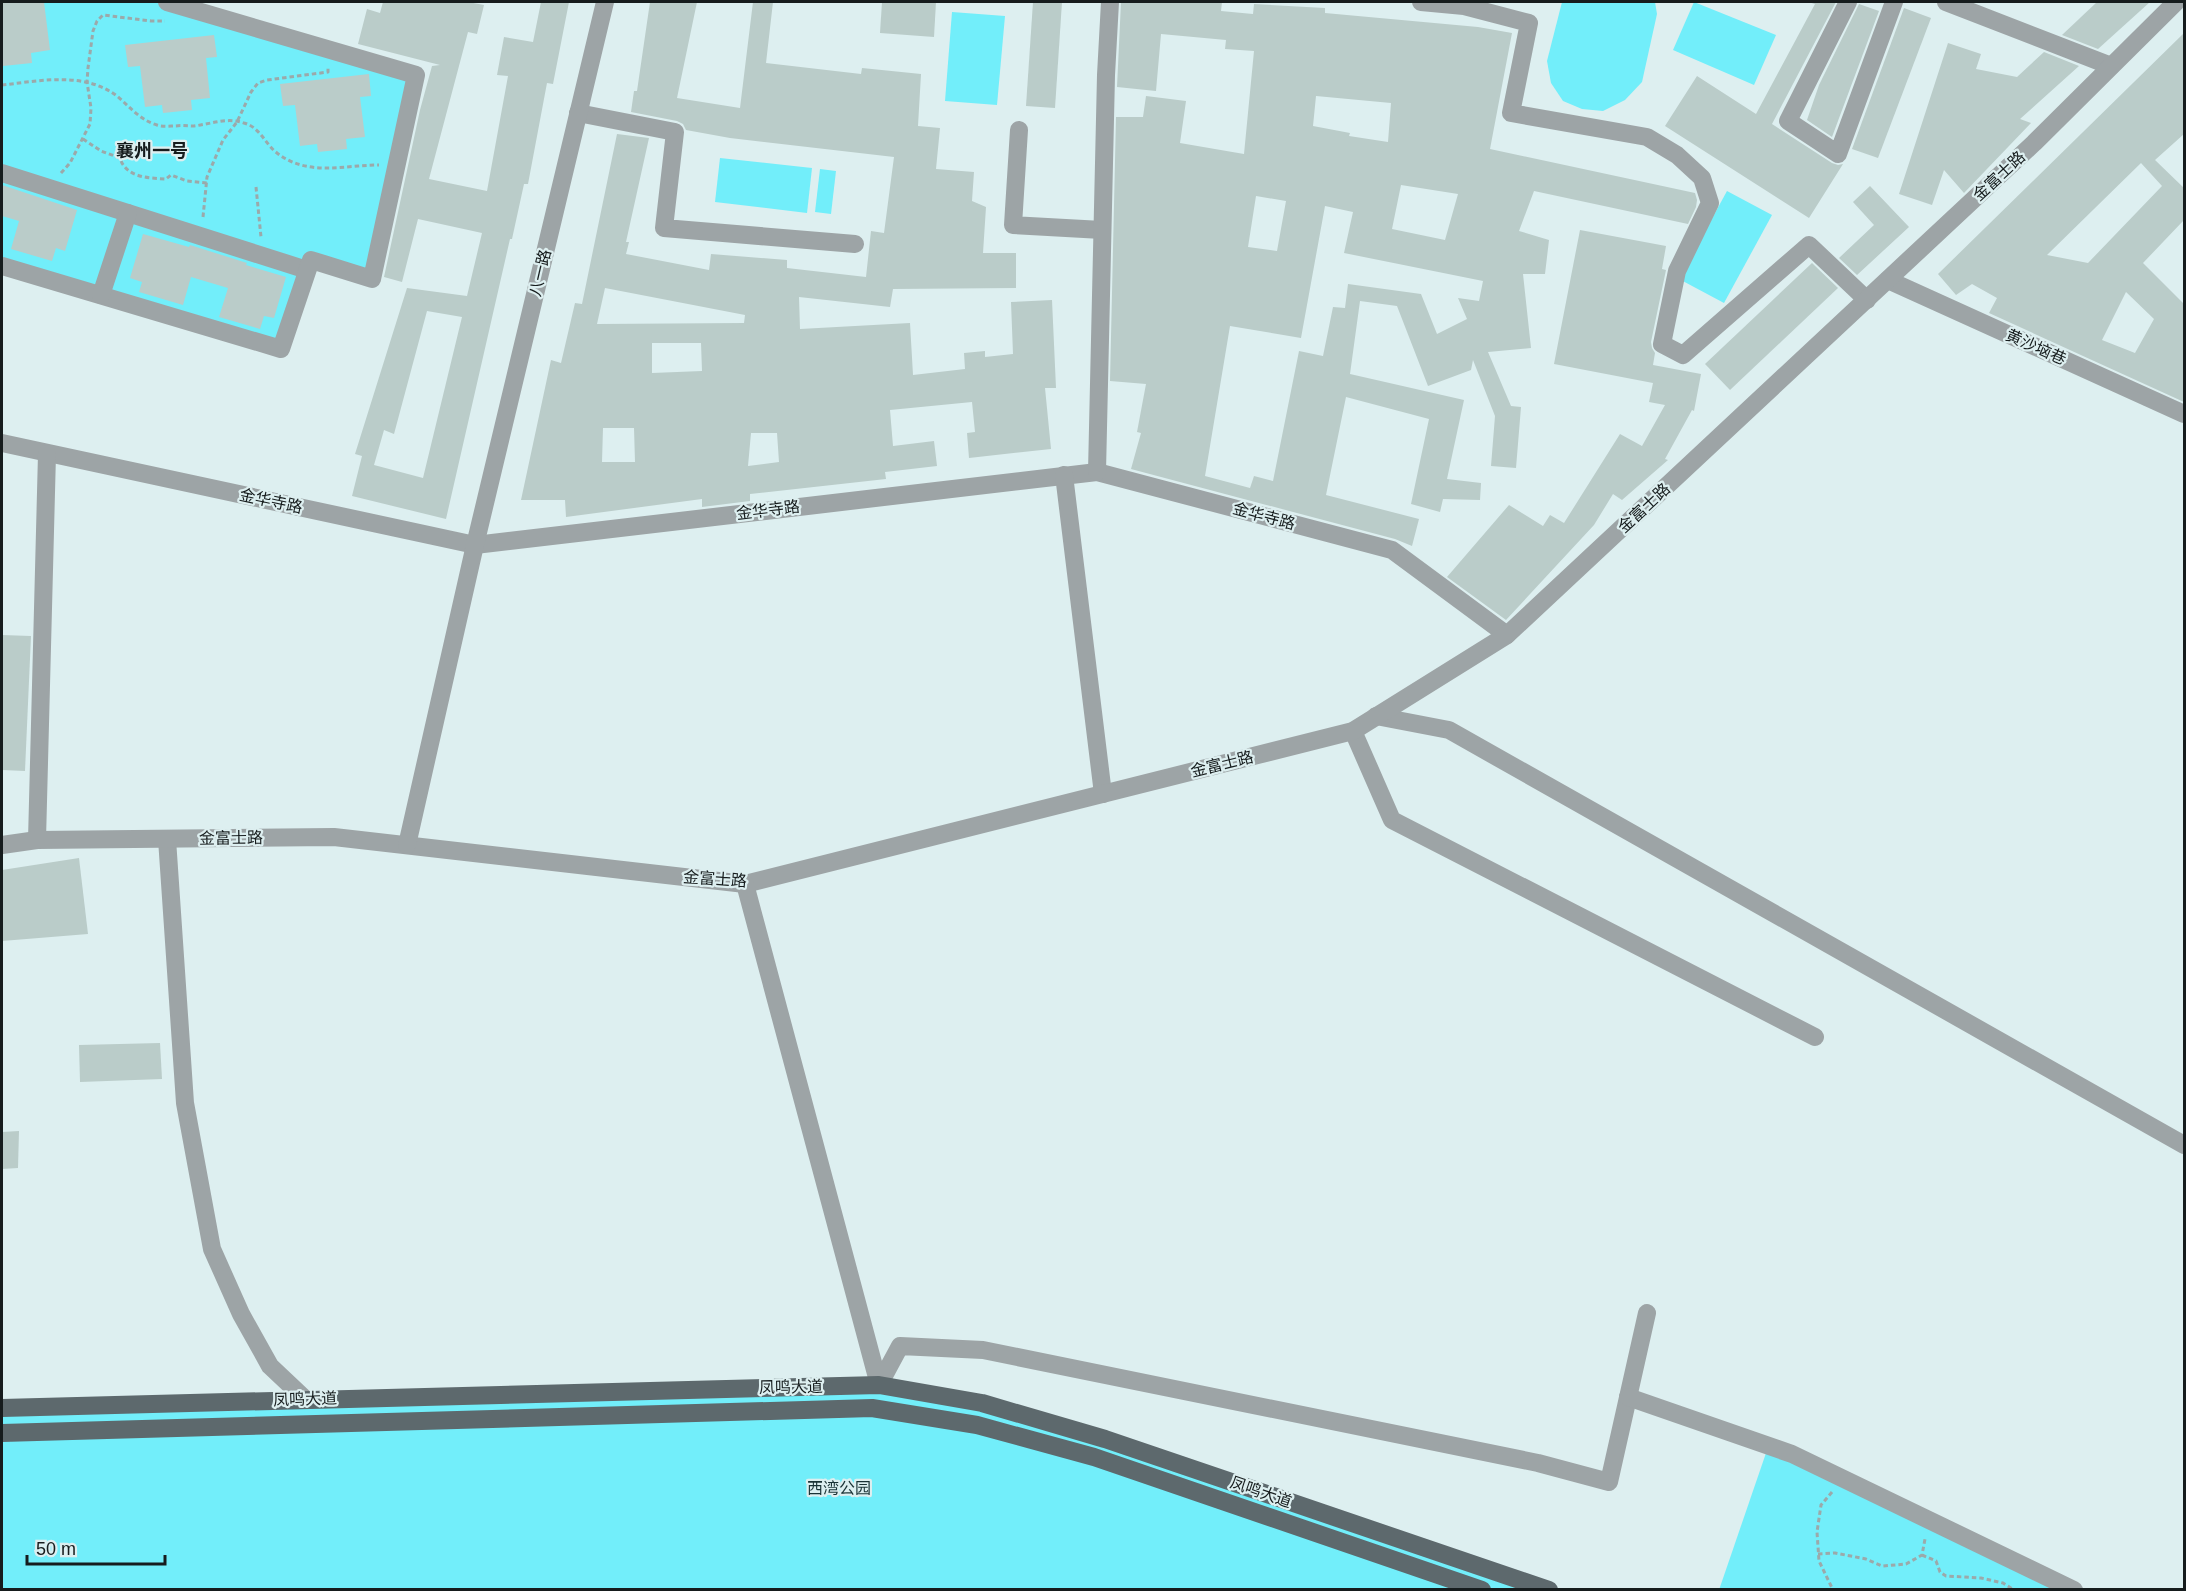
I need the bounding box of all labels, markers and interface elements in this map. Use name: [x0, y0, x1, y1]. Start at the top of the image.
district label: 襄州一号: [116, 141, 188, 161]
street label: 金富士路: [1970, 148, 2028, 204]
street label: 八一路: [526, 248, 554, 298]
street label: 黄沙垴巷: [2003, 326, 2069, 368]
street label: 金富士路: [1615, 480, 1673, 536]
street label: 金华寺路: [238, 486, 304, 516]
street label: 金华寺路: [735, 498, 801, 522]
street label: 金华寺路: [1231, 500, 1297, 532]
street label: 金富士路: [1189, 748, 1255, 780]
street label: 金富士路: [199, 829, 263, 847]
street label: 金富士路: [682, 868, 748, 890]
street label: 凤鸣大道: [759, 1378, 823, 1396]
street label: 凤鸣大道: [273, 1389, 337, 1409]
street label: 凤鸣大道: [1228, 1474, 1294, 1510]
park label: 西湾公园: [807, 1480, 871, 1497]
scale bar: [27, 1528, 165, 1566]
text: 50 m: [36, 1539, 76, 1559]

